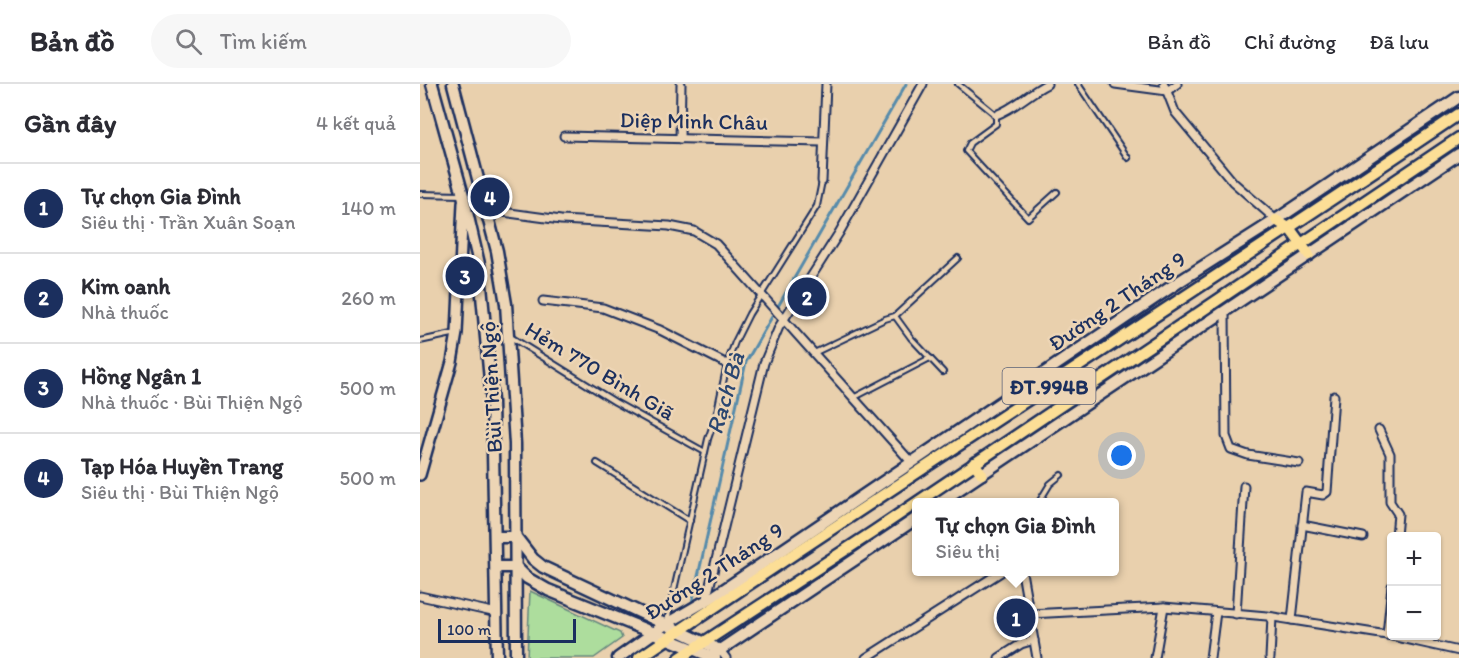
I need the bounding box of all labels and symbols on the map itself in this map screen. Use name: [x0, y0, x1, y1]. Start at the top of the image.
street label: Diệp Minh Châu: [620, 106, 768, 136]
pin: 4: [470, 174, 510, 220]
street label: Đường 2 Tháng 9: [1043, 245, 1191, 357]
pin: 3: [446, 254, 484, 298]
pin: 2: [788, 274, 826, 320]
street label: Hẻm 770 Bình Giã: [520, 316, 680, 427]
street label: Bùi Thiện Ngộ: [474, 320, 508, 454]
water label: Rạch Bà: [699, 348, 751, 437]
road number: ĐT.994B: [1002, 368, 1096, 404]
your location: [1107, 441, 1136, 470]
street label: Đường 2 Tháng 9: [640, 516, 788, 626]
pin: 1: [996, 596, 1036, 640]
scale bar: [438, 616, 576, 644]

